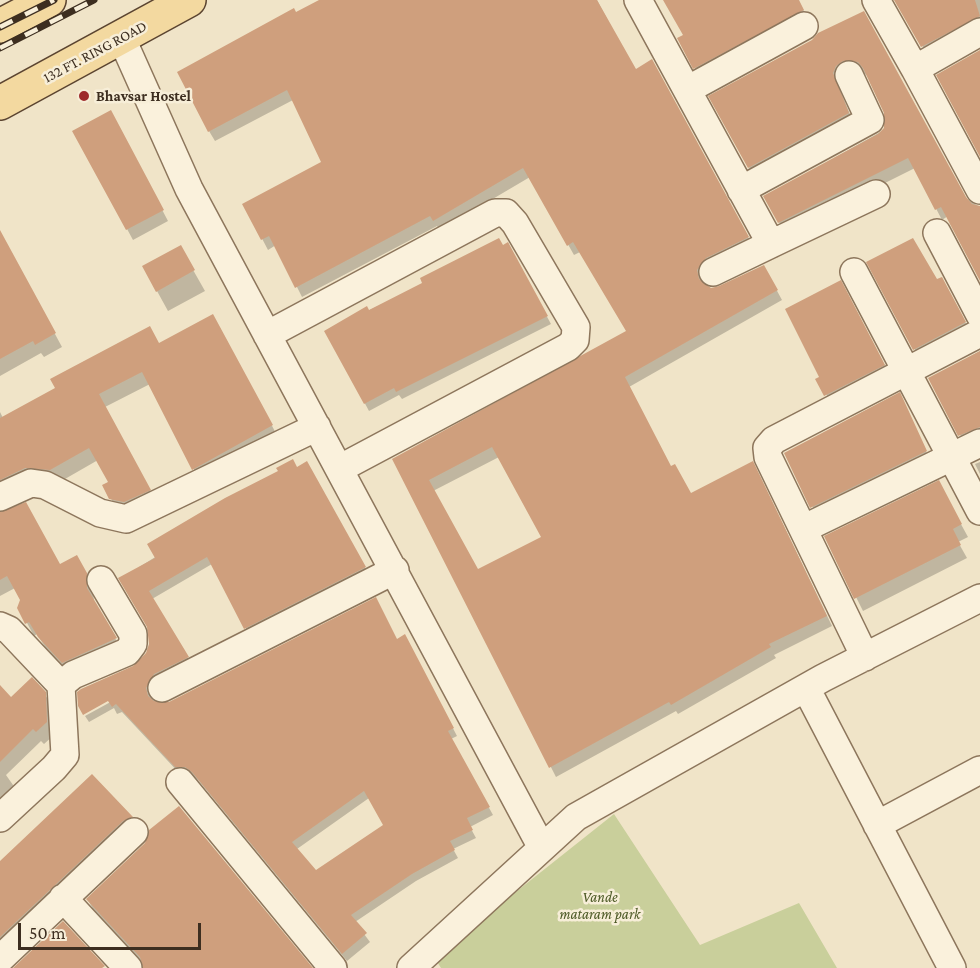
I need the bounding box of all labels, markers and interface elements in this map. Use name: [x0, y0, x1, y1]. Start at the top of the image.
street label: 132 FT. RING ROAD: [40, 17, 150, 87]
place label: Bhavsar Hostel: [96, 87, 191, 105]
marker: Bhavsar Hostel: [77, 89, 91, 103]
park label: Vande mataram park: [559, 888, 641, 923]
scale bar: [21, 911, 204, 949]
text: 50 m: [29, 923, 66, 943]

